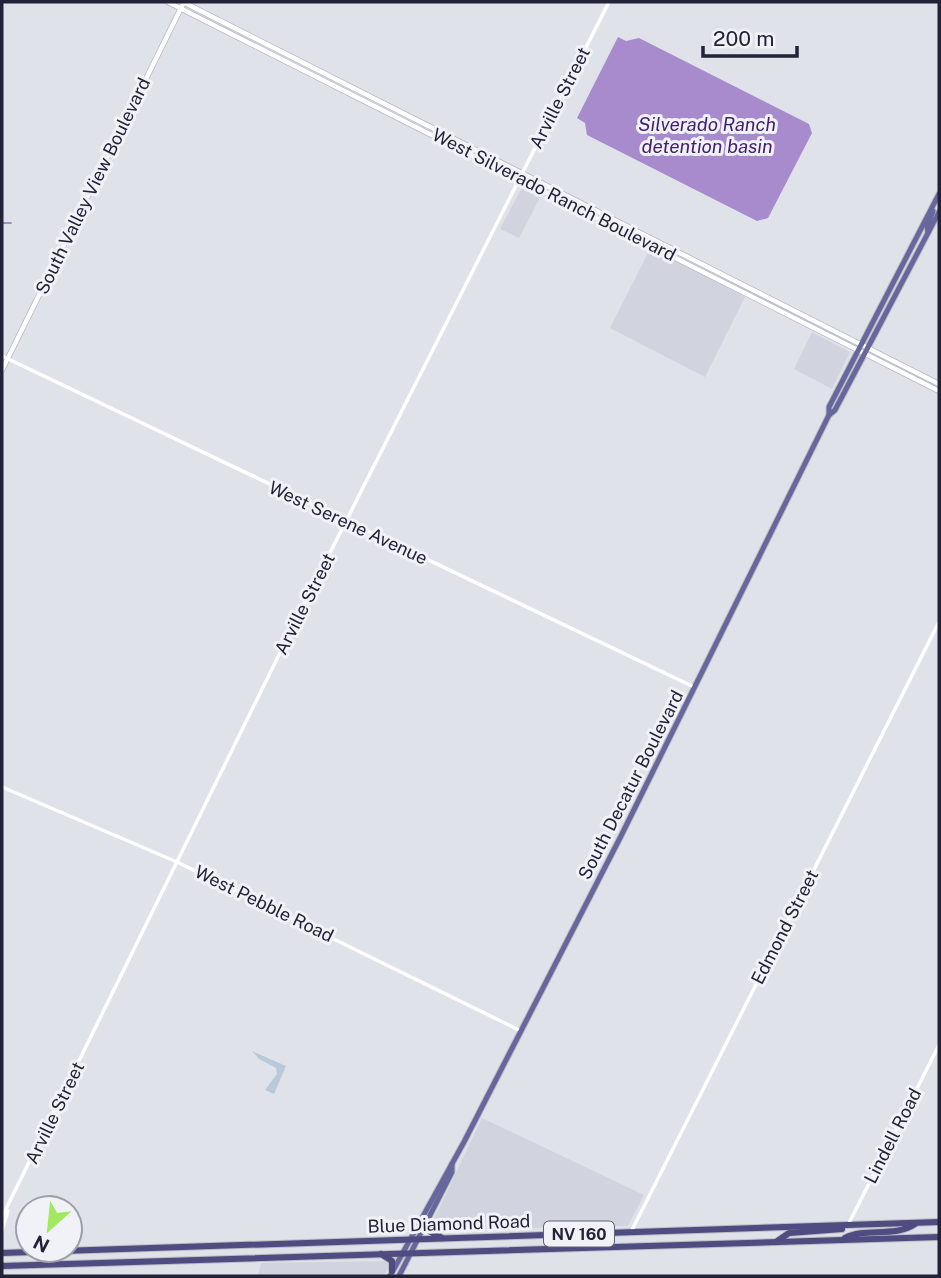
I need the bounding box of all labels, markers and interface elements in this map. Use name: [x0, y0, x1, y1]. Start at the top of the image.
scale bar: [703, 14, 797, 58]
text: 200 m: [713, 26, 774, 51]
street label: Arville Street: [525, 44, 594, 152]
street label: South Valley View Boulevard: [31, 74, 154, 298]
water label: Silverado Ranch detention basin: [638, 113, 776, 157]
street label: West Silverado Ranch Boulevard: [429, 124, 680, 265]
street label: West Serene Avenue: [265, 477, 431, 569]
street label: Arville Street: [270, 550, 339, 658]
street label: South Decatur Boulevard: [574, 687, 687, 883]
street label: West Pebble Road: [191, 861, 337, 946]
street label: Edmond Street: [747, 866, 822, 988]
street label: Arville Street: [21, 1058, 88, 1167]
street label: Lindell Road: [860, 1085, 926, 1187]
north arrow: [14, 1194, 84, 1264]
street label: Blue Diamond Road: [367, 1210, 531, 1237]
road number: NV 160: [544, 1222, 614, 1246]
text: N: [30, 1231, 53, 1257]

